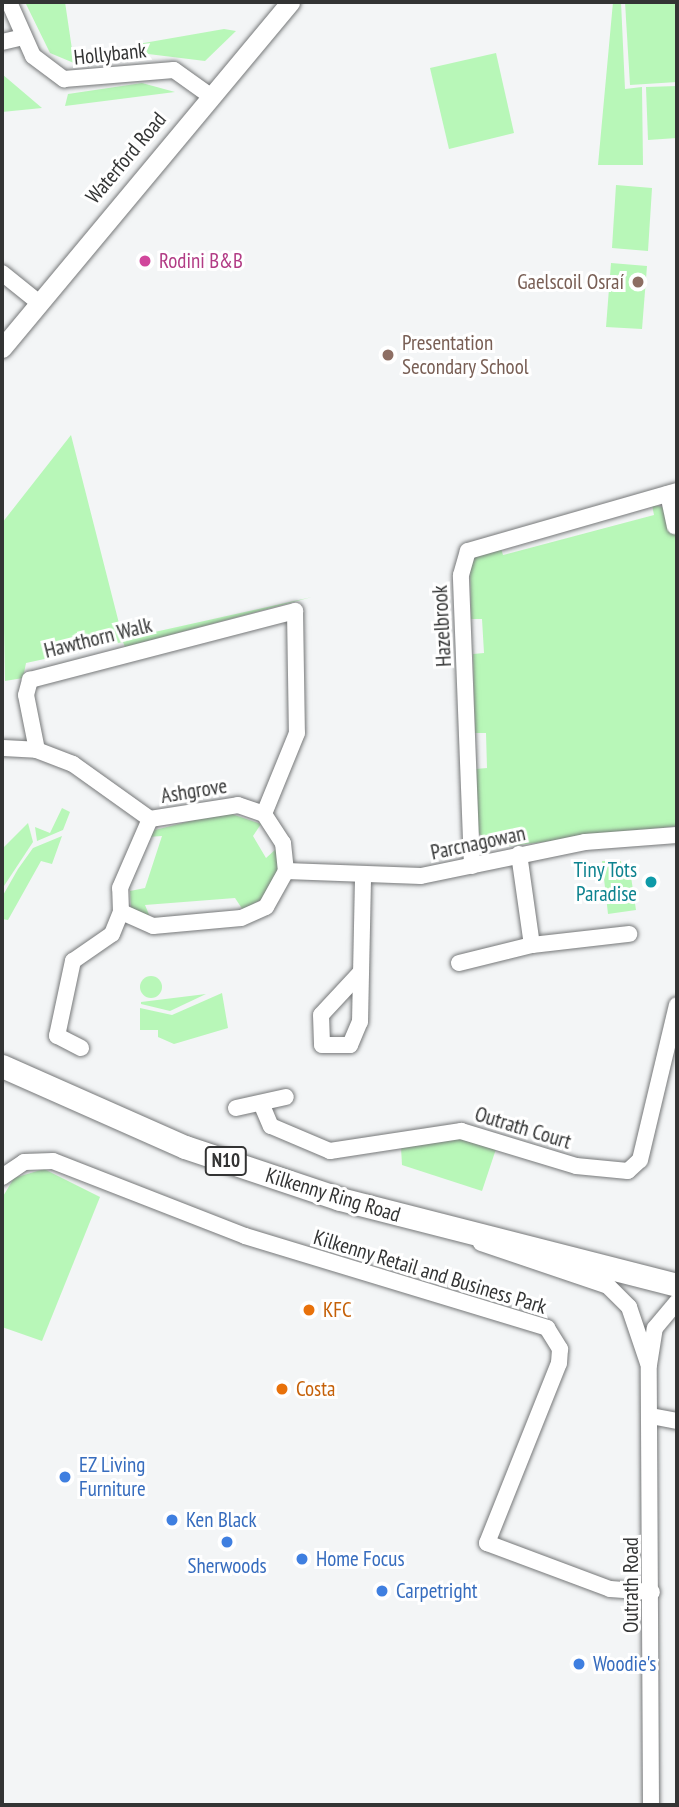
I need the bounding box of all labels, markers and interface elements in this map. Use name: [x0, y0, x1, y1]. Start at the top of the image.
street label: Hollybank: [72, 38, 148, 70]
street label: Waterford Road: [81, 107, 171, 209]
place label: Rodini B&B: [159, 248, 243, 274]
marker: Rodini B&B: [137, 253, 153, 269]
place label: Gaelscoil Osraí: [517, 269, 624, 295]
marker: Gaelscoil Osraí: [630, 274, 646, 290]
place label: Presentation Secondary School: [402, 330, 529, 380]
marker: Presentation Secondary School: [380, 347, 396, 363]
street label: Hazelbrook: [427, 585, 457, 667]
street label: Hawthorn Walk: [41, 612, 155, 664]
street label: Ashgrove: [159, 773, 229, 809]
street label: Parcnagowan: [428, 821, 528, 865]
place label: Tiny Tots Paradise: [572, 857, 637, 907]
marker: Tiny Tots Paradise: [643, 874, 659, 890]
street label: Outrath Court: [472, 1101, 574, 1155]
road number: N10: [203, 1146, 249, 1176]
street label: Kilkenny Ring Road: [262, 1162, 404, 1228]
street label: Kilkenny Retail and Business Park: [310, 1224, 550, 1320]
place label: KFC: [323, 1297, 352, 1323]
marker: KFC: [301, 1302, 317, 1318]
place label: Costa: [296, 1376, 335, 1402]
marker: Costa: [274, 1381, 290, 1397]
place label: EZ Living Furniture: [79, 1452, 146, 1502]
marker: EZ Living Furniture: [57, 1469, 73, 1485]
place label: Ken Black: [186, 1507, 257, 1533]
marker: Ken Black: [164, 1512, 180, 1528]
marker: Sherwoods: [219, 1534, 235, 1550]
street label: Outrath Road: [618, 1537, 644, 1633]
place label: Home Focus: [316, 1546, 405, 1572]
marker: Home Focus: [294, 1551, 310, 1567]
place label: Sherwoods: [187, 1553, 267, 1579]
place label: Carpetright: [396, 1578, 477, 1604]
marker: Carpetright: [374, 1583, 390, 1599]
place label: Woodie's: [593, 1651, 656, 1677]
marker: Woodie's: [571, 1656, 587, 1672]

